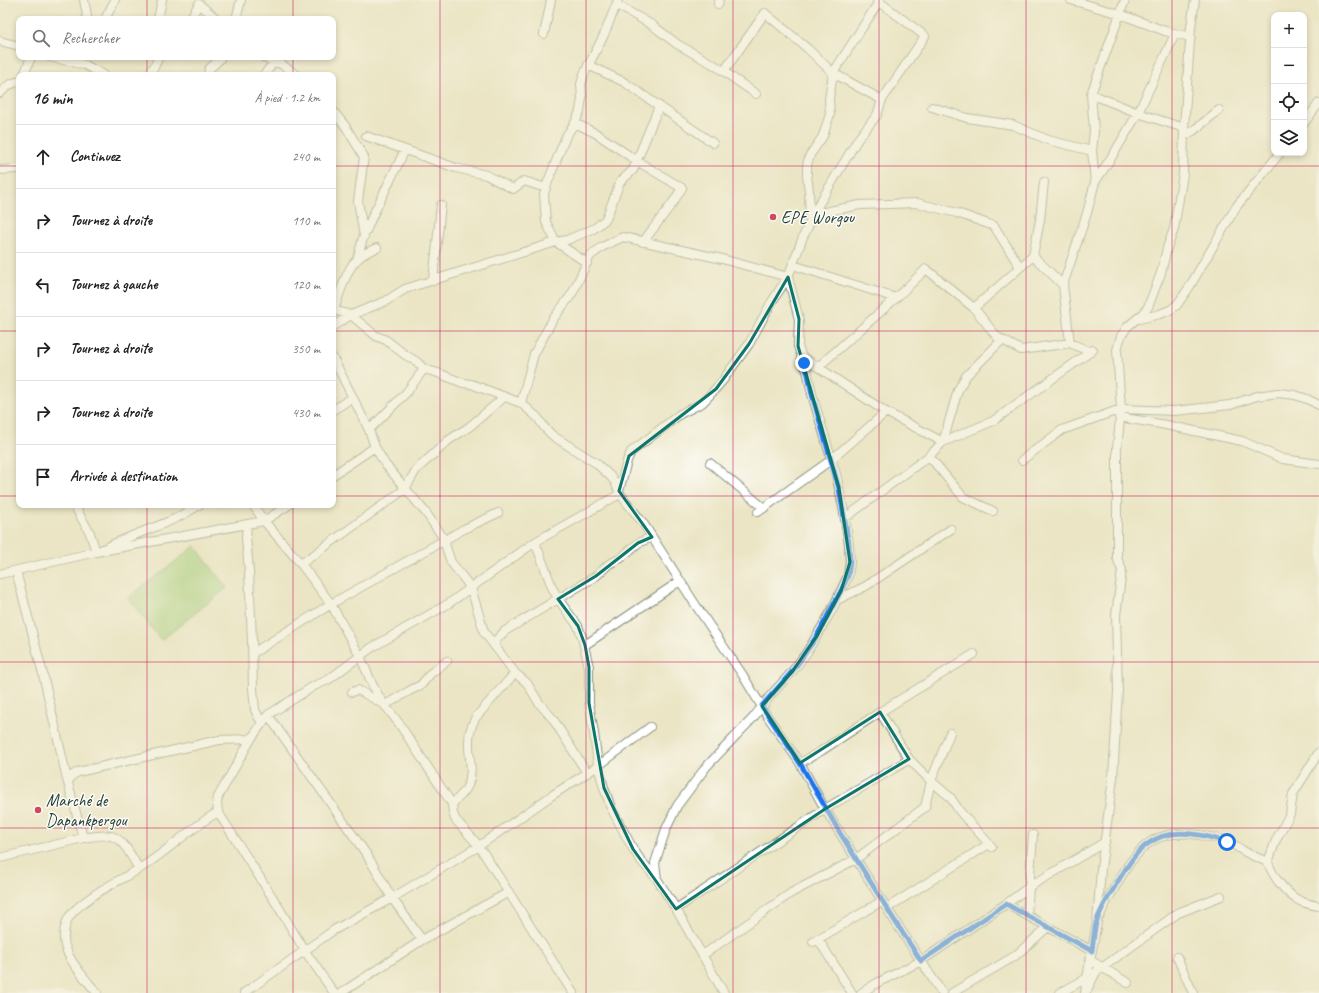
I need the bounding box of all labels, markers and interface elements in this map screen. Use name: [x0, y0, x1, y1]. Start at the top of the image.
map controls: [1271, 12, 1307, 156]
button: +: [1271, 12, 1307, 48]
search box: [16, 16, 336, 60]
icon: search: [30, 27, 52, 49]
text: Rechercher: [62, 29, 120, 48]
button: −: [1271, 48, 1307, 84]
button: locate: [1271, 84, 1307, 120]
text: 16 min: [32, 88, 73, 109]
text: À pied · 1.2 km: [255, 90, 320, 106]
button: layers: [1271, 120, 1307, 156]
icon: ahead: [32, 146, 54, 168]
text: Continuez: [70, 147, 120, 166]
text: 240 m: [292, 149, 320, 165]
place label: EPE Worgou: [781, 207, 856, 228]
icon: right: [32, 210, 54, 232]
text: Tournez à droite: [70, 211, 152, 230]
marker: EPE Worgou: [768, 212, 778, 222]
text: 110 m: [292, 213, 320, 229]
icon: left: [32, 274, 54, 296]
text: Tournez à gauche: [70, 275, 157, 294]
text: 120 m: [292, 277, 320, 293]
icon: right: [32, 338, 54, 360]
text: Tournez à droite: [70, 339, 152, 358]
text: 350 m: [292, 341, 320, 357]
route end: [795, 354, 813, 372]
icon: right: [32, 402, 54, 424]
text: Tournez à droite: [70, 403, 152, 422]
text: 430 m: [292, 405, 320, 421]
icon: arrive: [32, 466, 54, 488]
text: Arrivée à destination: [70, 467, 178, 486]
place label: Marché de Dapankpergou: [46, 790, 128, 831]
marker: Marché de Dapankpergou: [33, 805, 43, 815]
route start: [1218, 833, 1236, 851]

